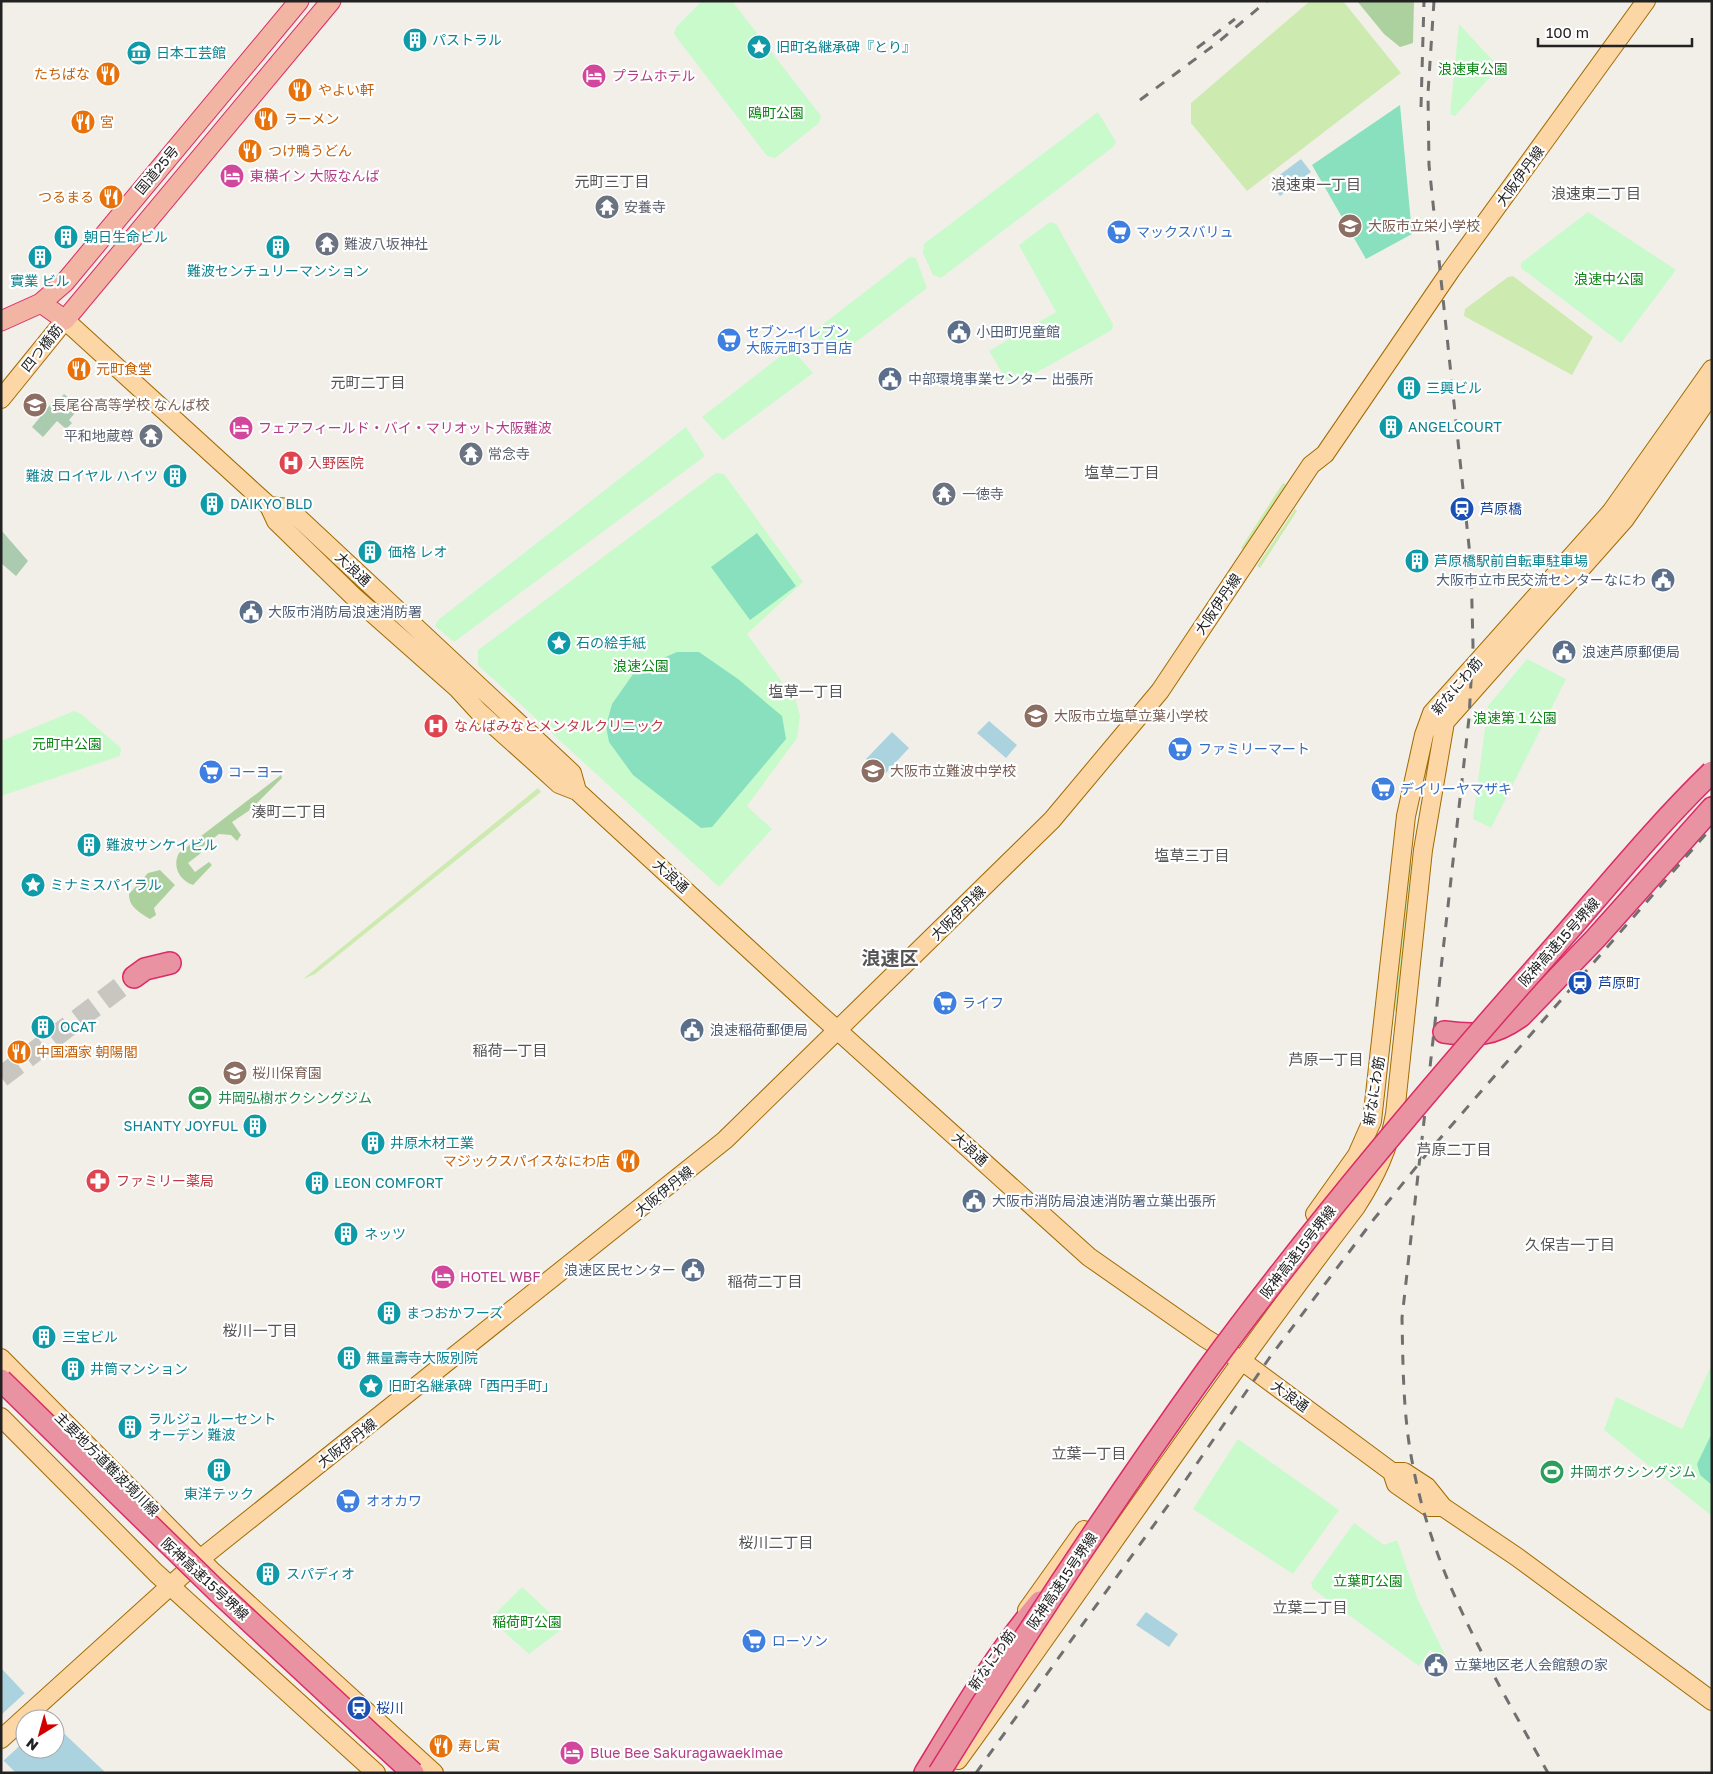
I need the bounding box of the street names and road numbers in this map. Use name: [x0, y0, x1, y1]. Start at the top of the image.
street label: 国道25号: [131, 142, 182, 197]
street label: 大阪伊丹線: [1492, 142, 1547, 209]
street label: 四つ橋筋: [17, 321, 66, 375]
street label: 大浪通: [332, 548, 374, 589]
street label: 大阪伊丹線: [1191, 570, 1244, 637]
street label: 新なにわ筋: [1428, 653, 1486, 718]
street label: 大浪通: [650, 855, 693, 896]
street label: 大阪伊丹線: [927, 882, 988, 943]
street label: 阪神高速15号堺線: [1515, 894, 1603, 989]
street label: 新なにわ筋: [1360, 1055, 1387, 1127]
street label: 大浪通: [949, 1128, 992, 1169]
street label: 大阪伊丹線: [631, 1162, 696, 1219]
street label: 阪神高速15号堺線: [1256, 1202, 1339, 1301]
street label: 大浪通: [1268, 1376, 1312, 1415]
street label: 主要地方道難波境川線: [52, 1408, 163, 1519]
street label: 大阪伊丹線: [314, 1414, 380, 1471]
street label: 阪神高速15号堺線: [1023, 1529, 1100, 1632]
street label: 阪神高速15号堺線: [158, 1534, 252, 1623]
street label: 新なにわ筋: [965, 1626, 1019, 1693]

